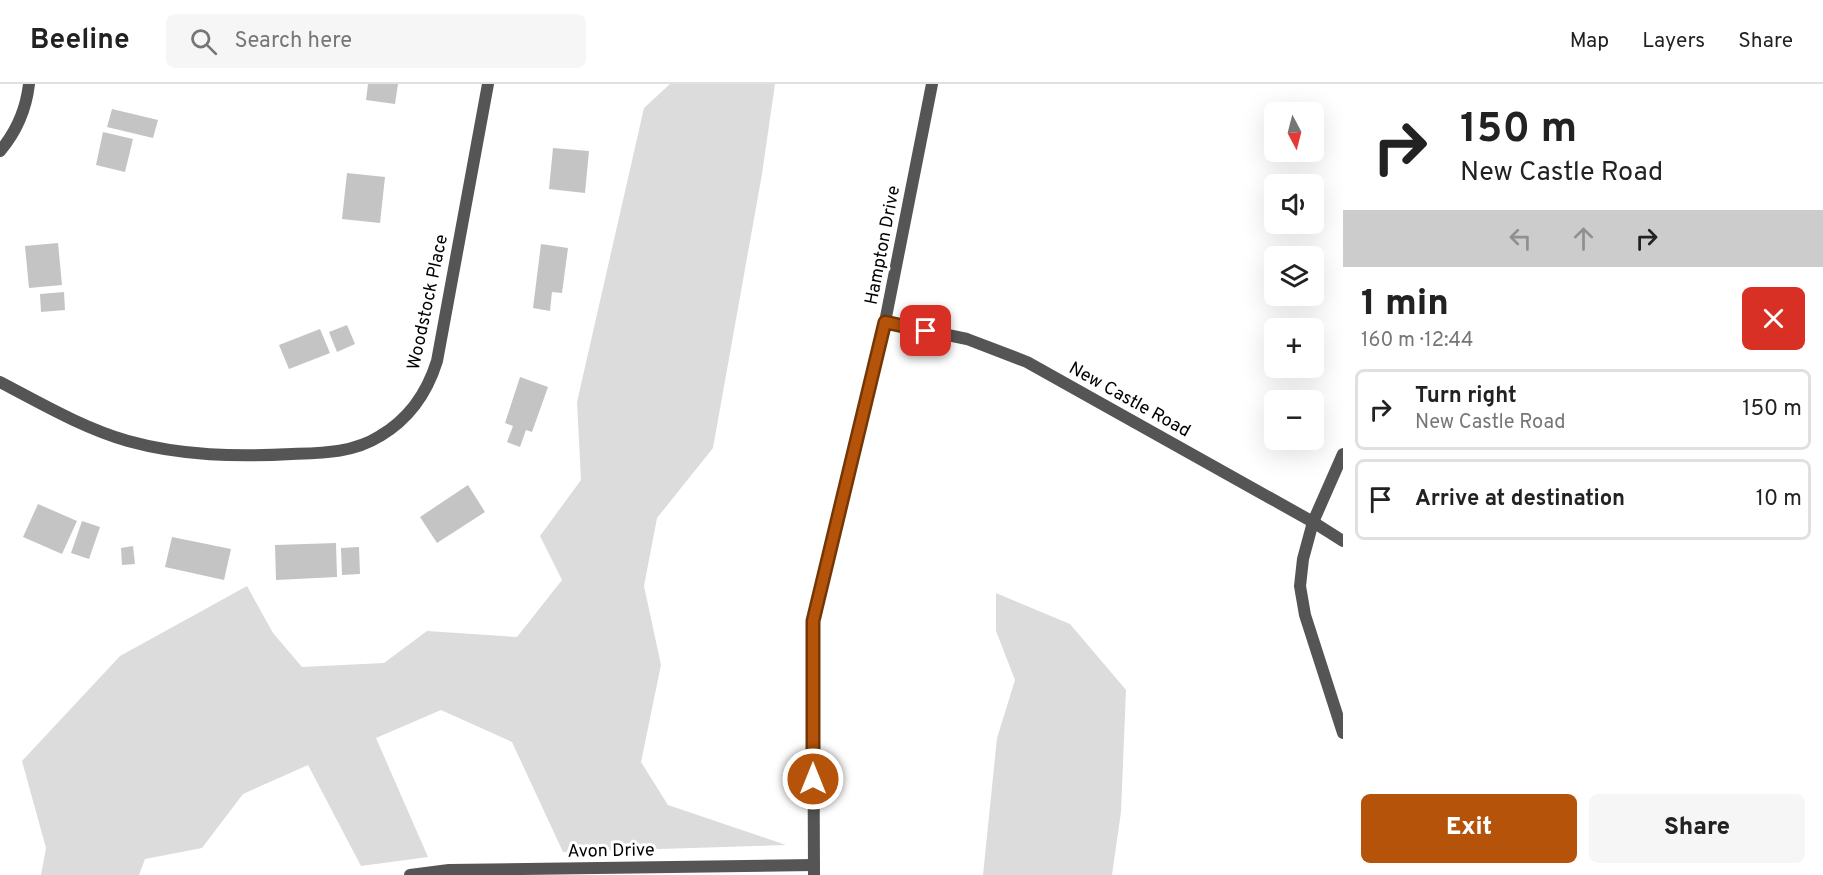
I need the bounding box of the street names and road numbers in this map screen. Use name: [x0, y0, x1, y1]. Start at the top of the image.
street label: Hampton Drive: [861, 184, 906, 307]
street label: Woodstock Place: [403, 232, 454, 372]
street label: New Castle Road: [1064, 357, 1194, 443]
street label: Avon Drive: [567, 839, 655, 864]

